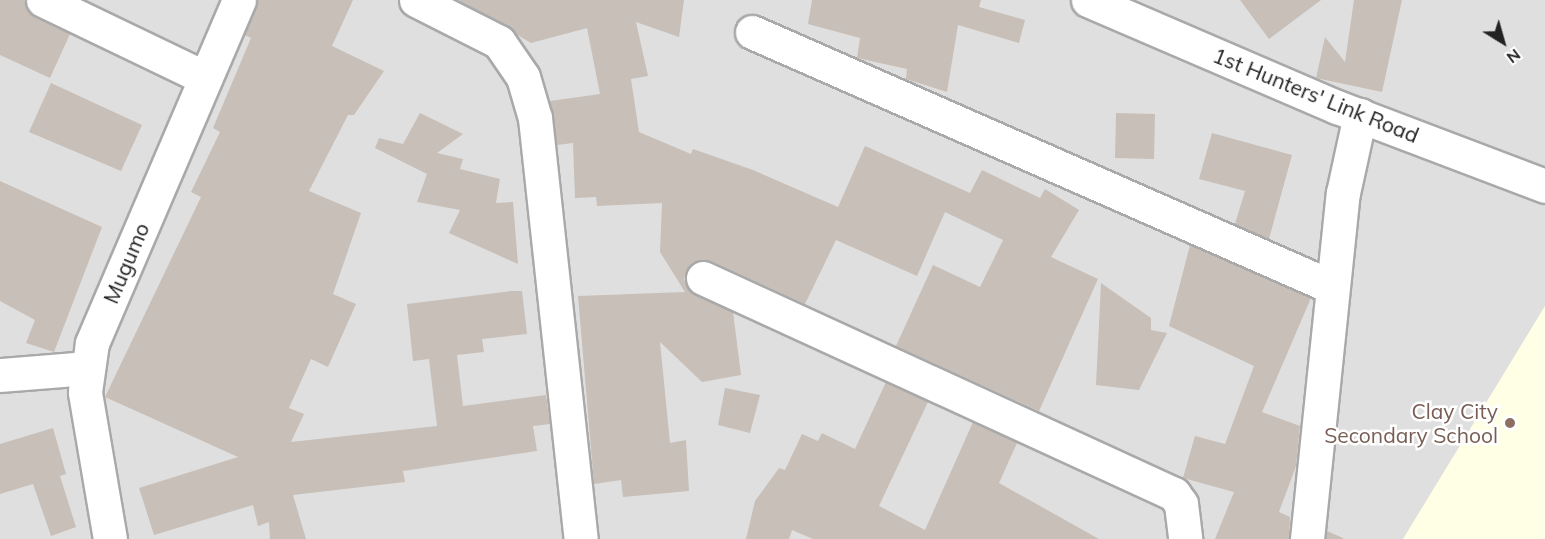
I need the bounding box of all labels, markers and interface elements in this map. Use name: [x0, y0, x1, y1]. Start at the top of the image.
north arrow: [1473, 12, 1533, 72]
street label: 1st Hunters' Link Road: [1210, 42, 1422, 148]
text: N: [1503, 45, 1525, 68]
street label: Mugumo: [98, 219, 154, 307]
place label: Clay City Secondary School: [1324, 398, 1498, 448]
marker: Clay City Secondary School: [1503, 416, 1517, 430]

